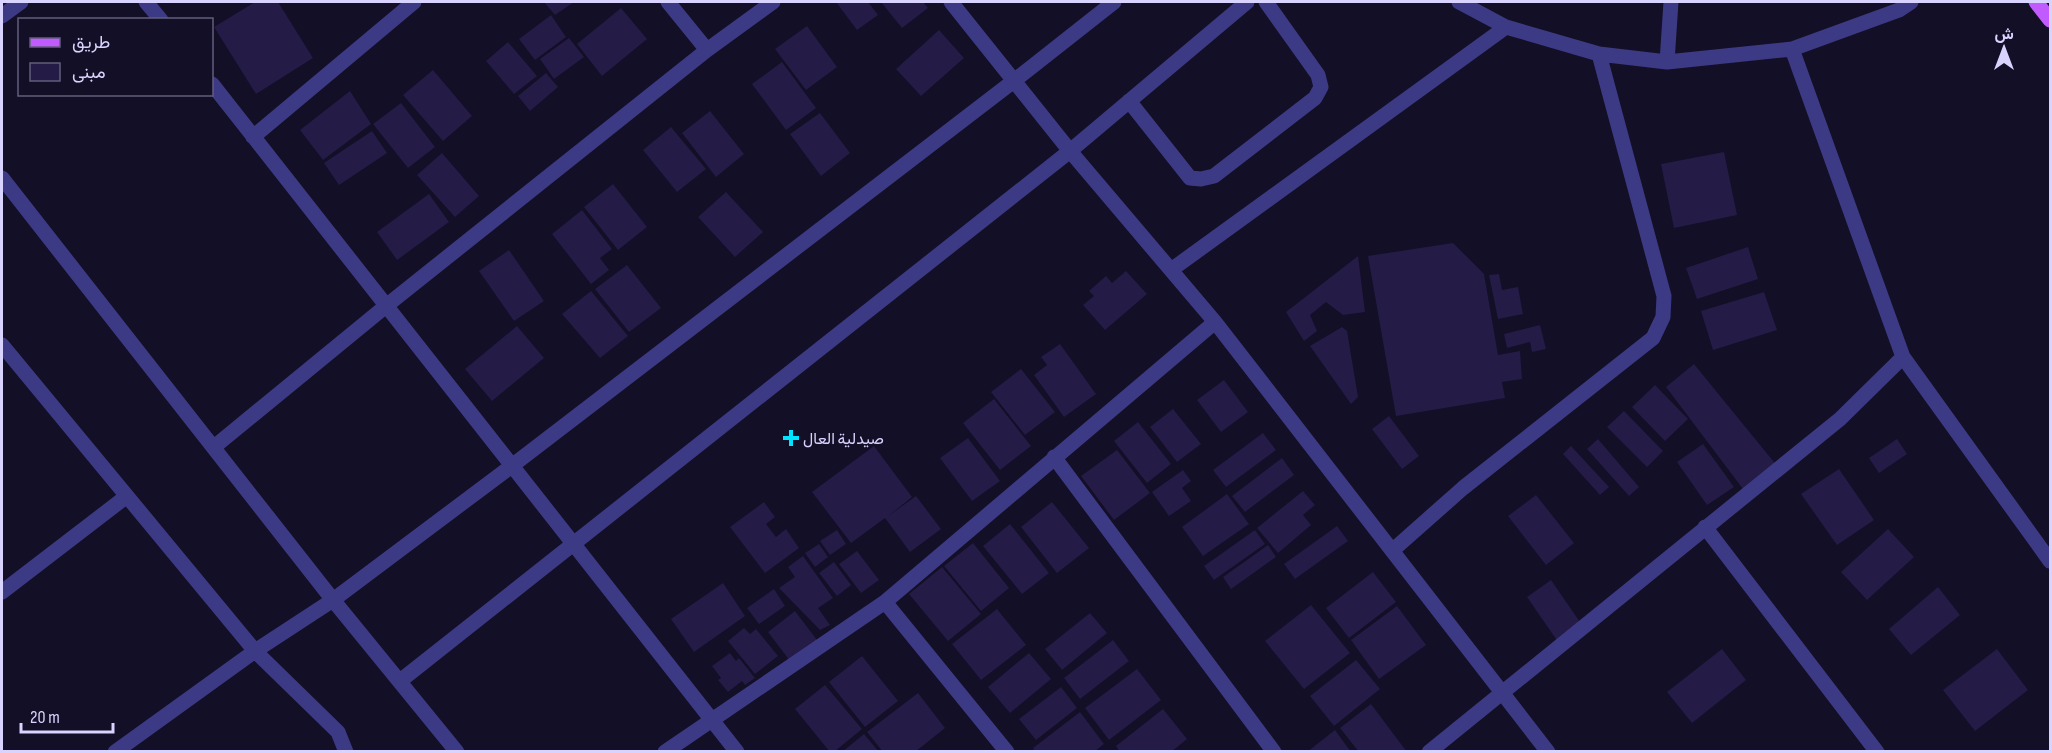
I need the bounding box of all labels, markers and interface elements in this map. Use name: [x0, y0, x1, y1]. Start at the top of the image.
legend: [18, 18, 213, 96]
north arrow: [1974, 18, 2034, 78]
text: ش: [1994, 25, 2014, 44]
text: طريق: [72, 32, 110, 53]
text: مبنى: [72, 62, 106, 83]
place label: صيدلية العال: [803, 430, 884, 449]
marker: صيدلية العال: [784, 431, 798, 445]
scale bar: [21, 696, 112, 734]
text: 20 m: [30, 707, 60, 728]

